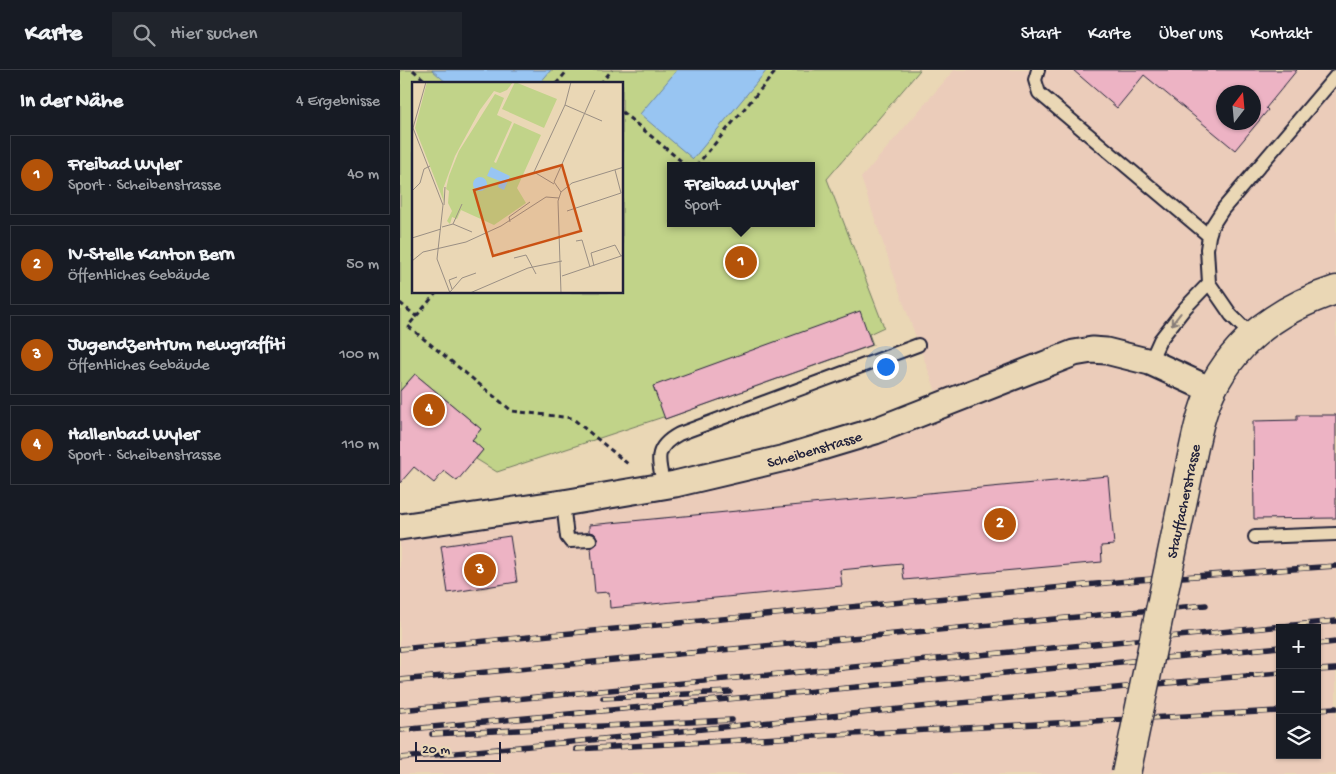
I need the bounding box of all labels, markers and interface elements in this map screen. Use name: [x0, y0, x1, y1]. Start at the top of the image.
search box: [112, 12, 462, 57]
text: Karte: [25, 20, 82, 49]
icon: search: [130, 21, 158, 49]
text: Hier suchen: [170, 23, 258, 46]
text: Start: [1021, 24, 1060, 45]
text: Karte: [1088, 24, 1131, 45]
text: Über uns: [1159, 24, 1222, 45]
text: Kontakt: [1250, 24, 1311, 45]
inset map: [412, 82, 624, 294]
north arrow: [1216, 85, 1261, 130]
text: In der Nähe: [20, 90, 123, 115]
text: 4 Ergebnisse: [296, 93, 380, 112]
text: Freibad Wyler: [68, 154, 181, 177]
popup: [667, 162, 815, 227]
text: 1: [34, 166, 40, 185]
text: 40 m: [347, 166, 379, 185]
text: Freibad Wyler: [685, 174, 797, 197]
text: Sport · Scheibenstrasse: [68, 177, 221, 196]
text: Sport: [685, 197, 720, 216]
pin: 1: [725, 243, 757, 281]
text: IV-Stelle Kanton Bern: [68, 244, 235, 267]
text: 2: [33, 256, 41, 275]
text: 50 m: [346, 256, 379, 275]
text: Öffentliches Gebäude: [68, 267, 210, 286]
one-way arrow: [1171, 312, 1182, 325]
text: Jugendzentrum newgraffiti: [68, 334, 286, 357]
text: 3: [33, 346, 41, 365]
text: 100 m: [339, 346, 379, 365]
your location: [873, 354, 899, 380]
text: Öffentliches Gebäude: [68, 357, 210, 376]
pin: 4: [413, 391, 445, 429]
text: Hallenbad Wyler: [68, 424, 199, 447]
street label: Scheibenstrasse: [765, 428, 865, 473]
text: 4: [33, 436, 41, 455]
text: 110 m: [342, 436, 379, 455]
street label: Stauffacherstrasse: [1164, 442, 1206, 560]
text: Sport · Scheibenstrasse: [68, 447, 221, 466]
pin: 2: [984, 505, 1016, 543]
pin: 3: [464, 551, 496, 589]
map controls: [1276, 624, 1321, 759]
button: +: [1276, 624, 1321, 669]
button: −: [1276, 669, 1321, 714]
button: layers: [1276, 714, 1321, 759]
scale bar: [415, 739, 501, 762]
text: 20 m: [422, 742, 450, 759]

